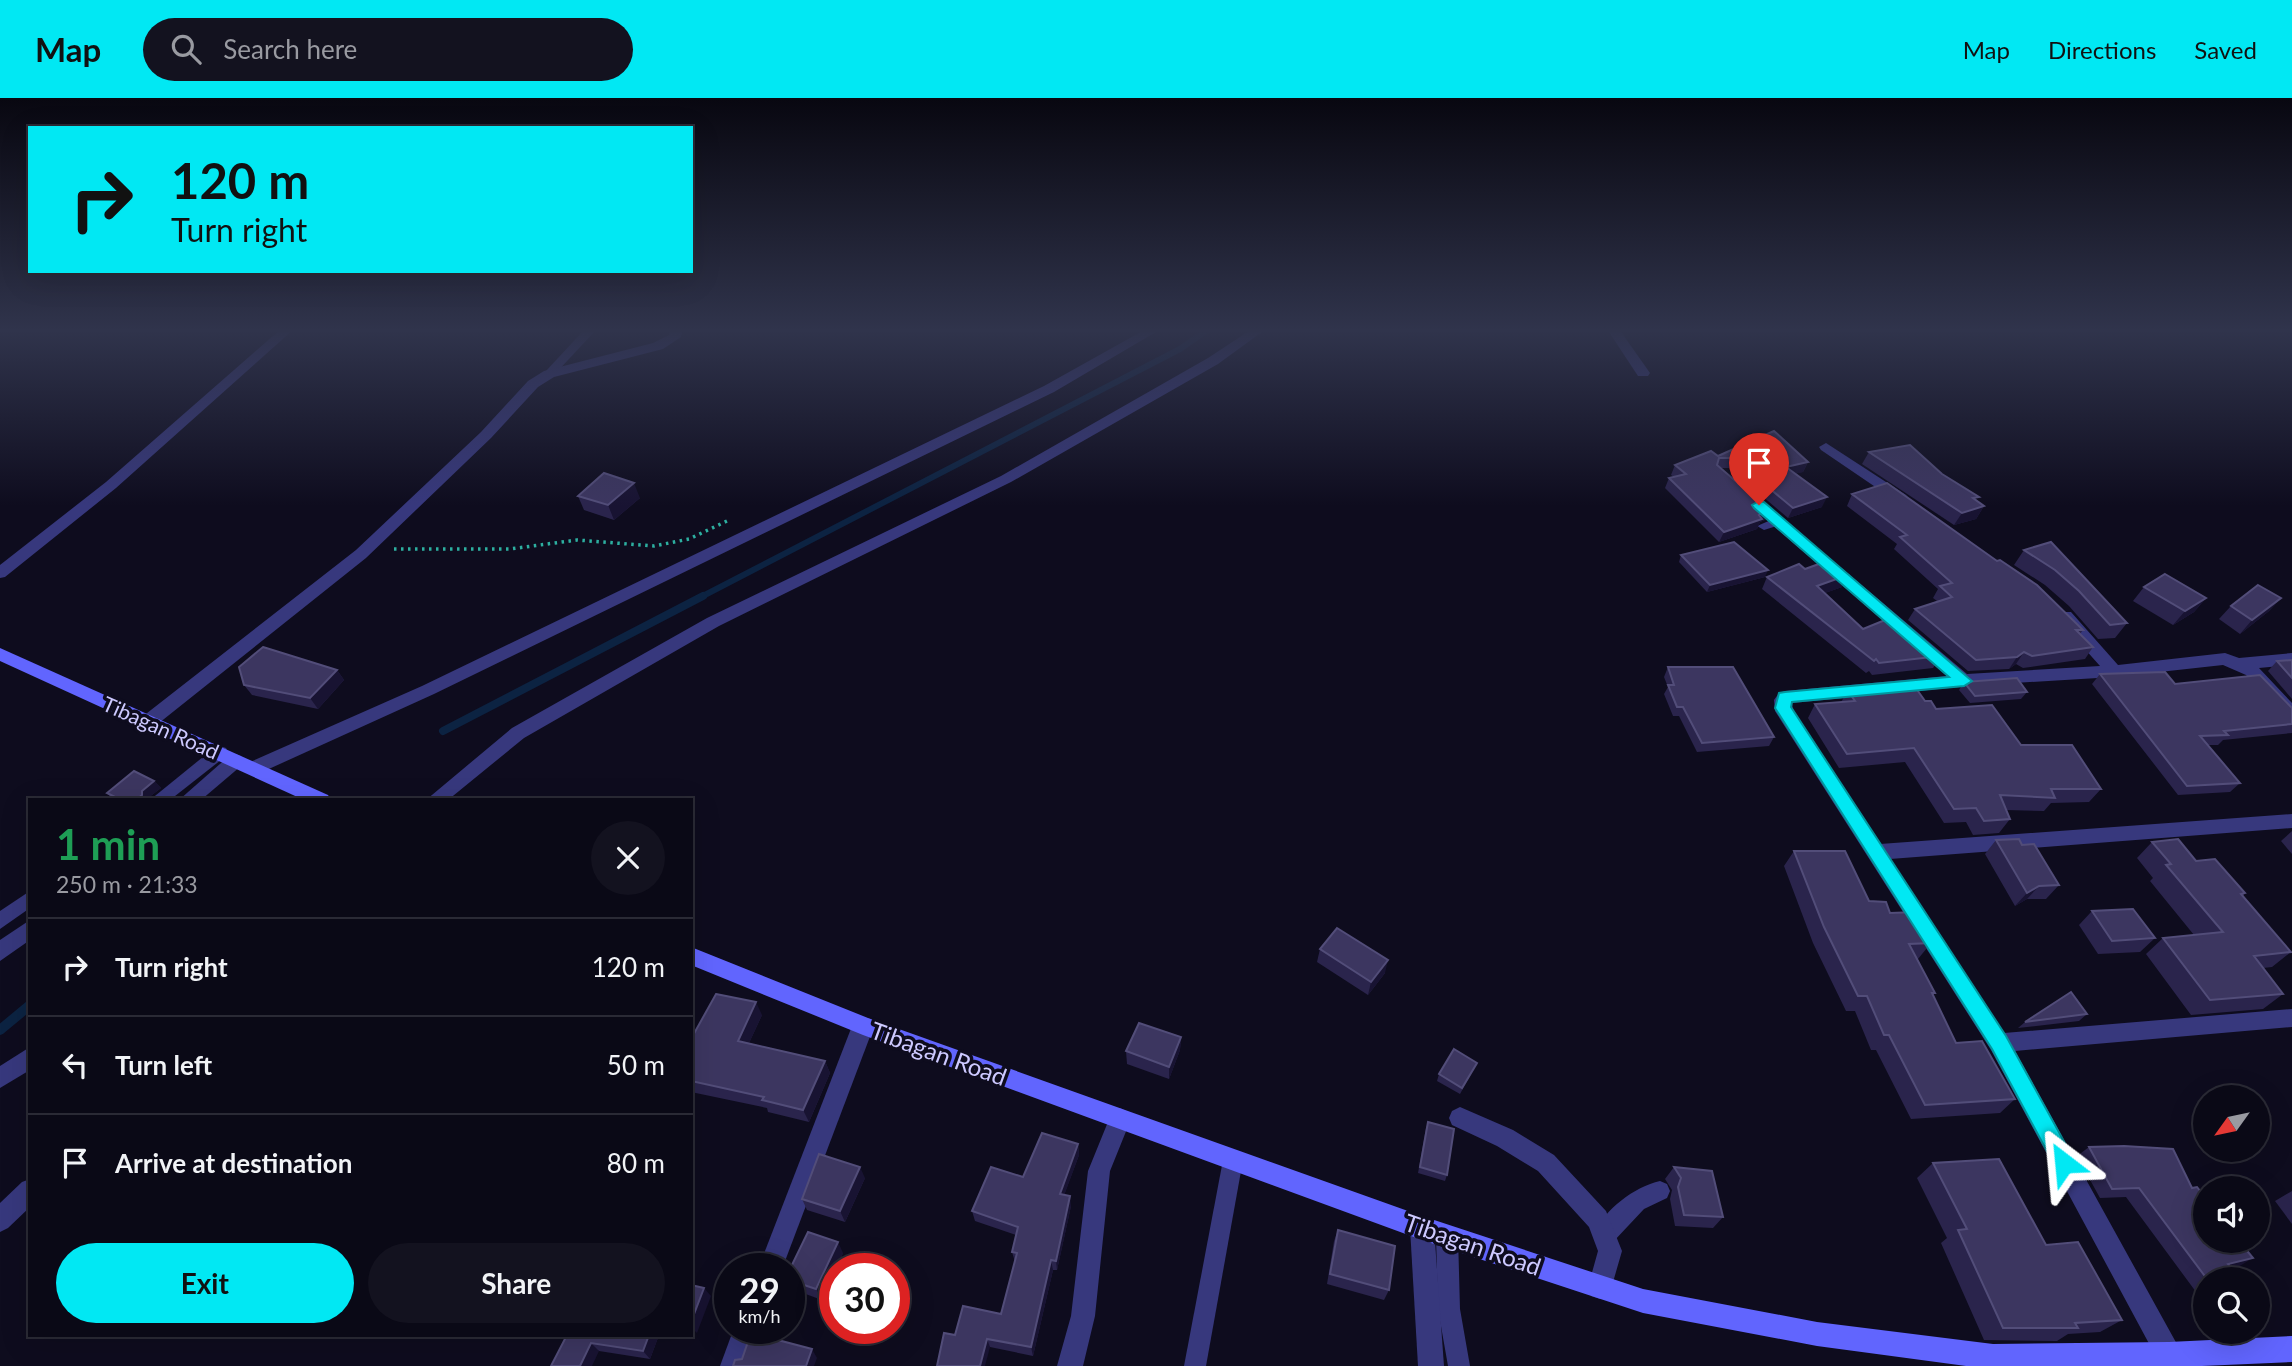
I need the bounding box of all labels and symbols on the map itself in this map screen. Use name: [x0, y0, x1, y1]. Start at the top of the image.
pin: [1729, 433, 1789, 505]
street label: Tibagan Road: [99, 690, 223, 764]
street label: Tibagan Road: [867, 1015, 1011, 1091]
north arrow: [2193, 1085, 2270, 1162]
position arrow: [2027, 1126, 2101, 1200]
street label: Tibagan Road: [1401, 1207, 1545, 1281]
speed limit sign: 30: [819, 1253, 910, 1344]

